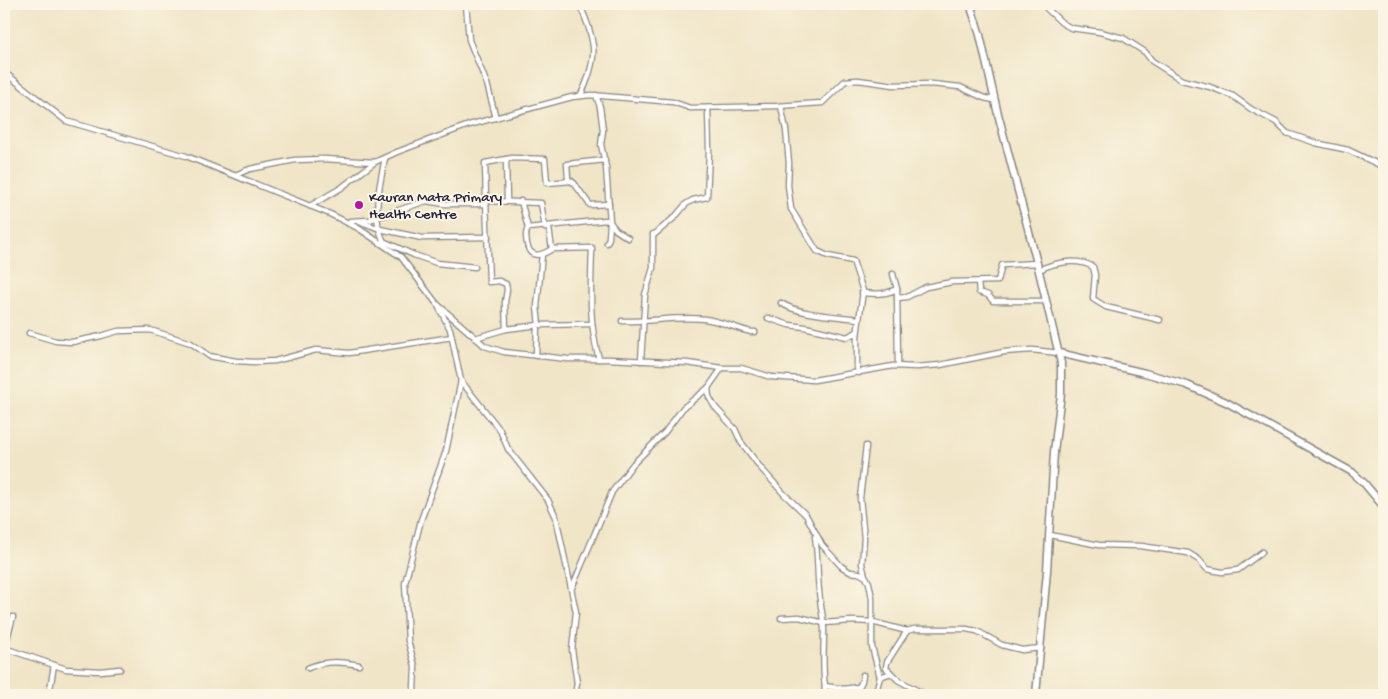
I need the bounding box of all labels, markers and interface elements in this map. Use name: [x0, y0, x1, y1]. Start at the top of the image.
place label: Kauran Mata Primary Health Centre: [369, 189, 503, 224]
marker: Kauran Mata Primary Health Centre: [353, 199, 365, 211]

